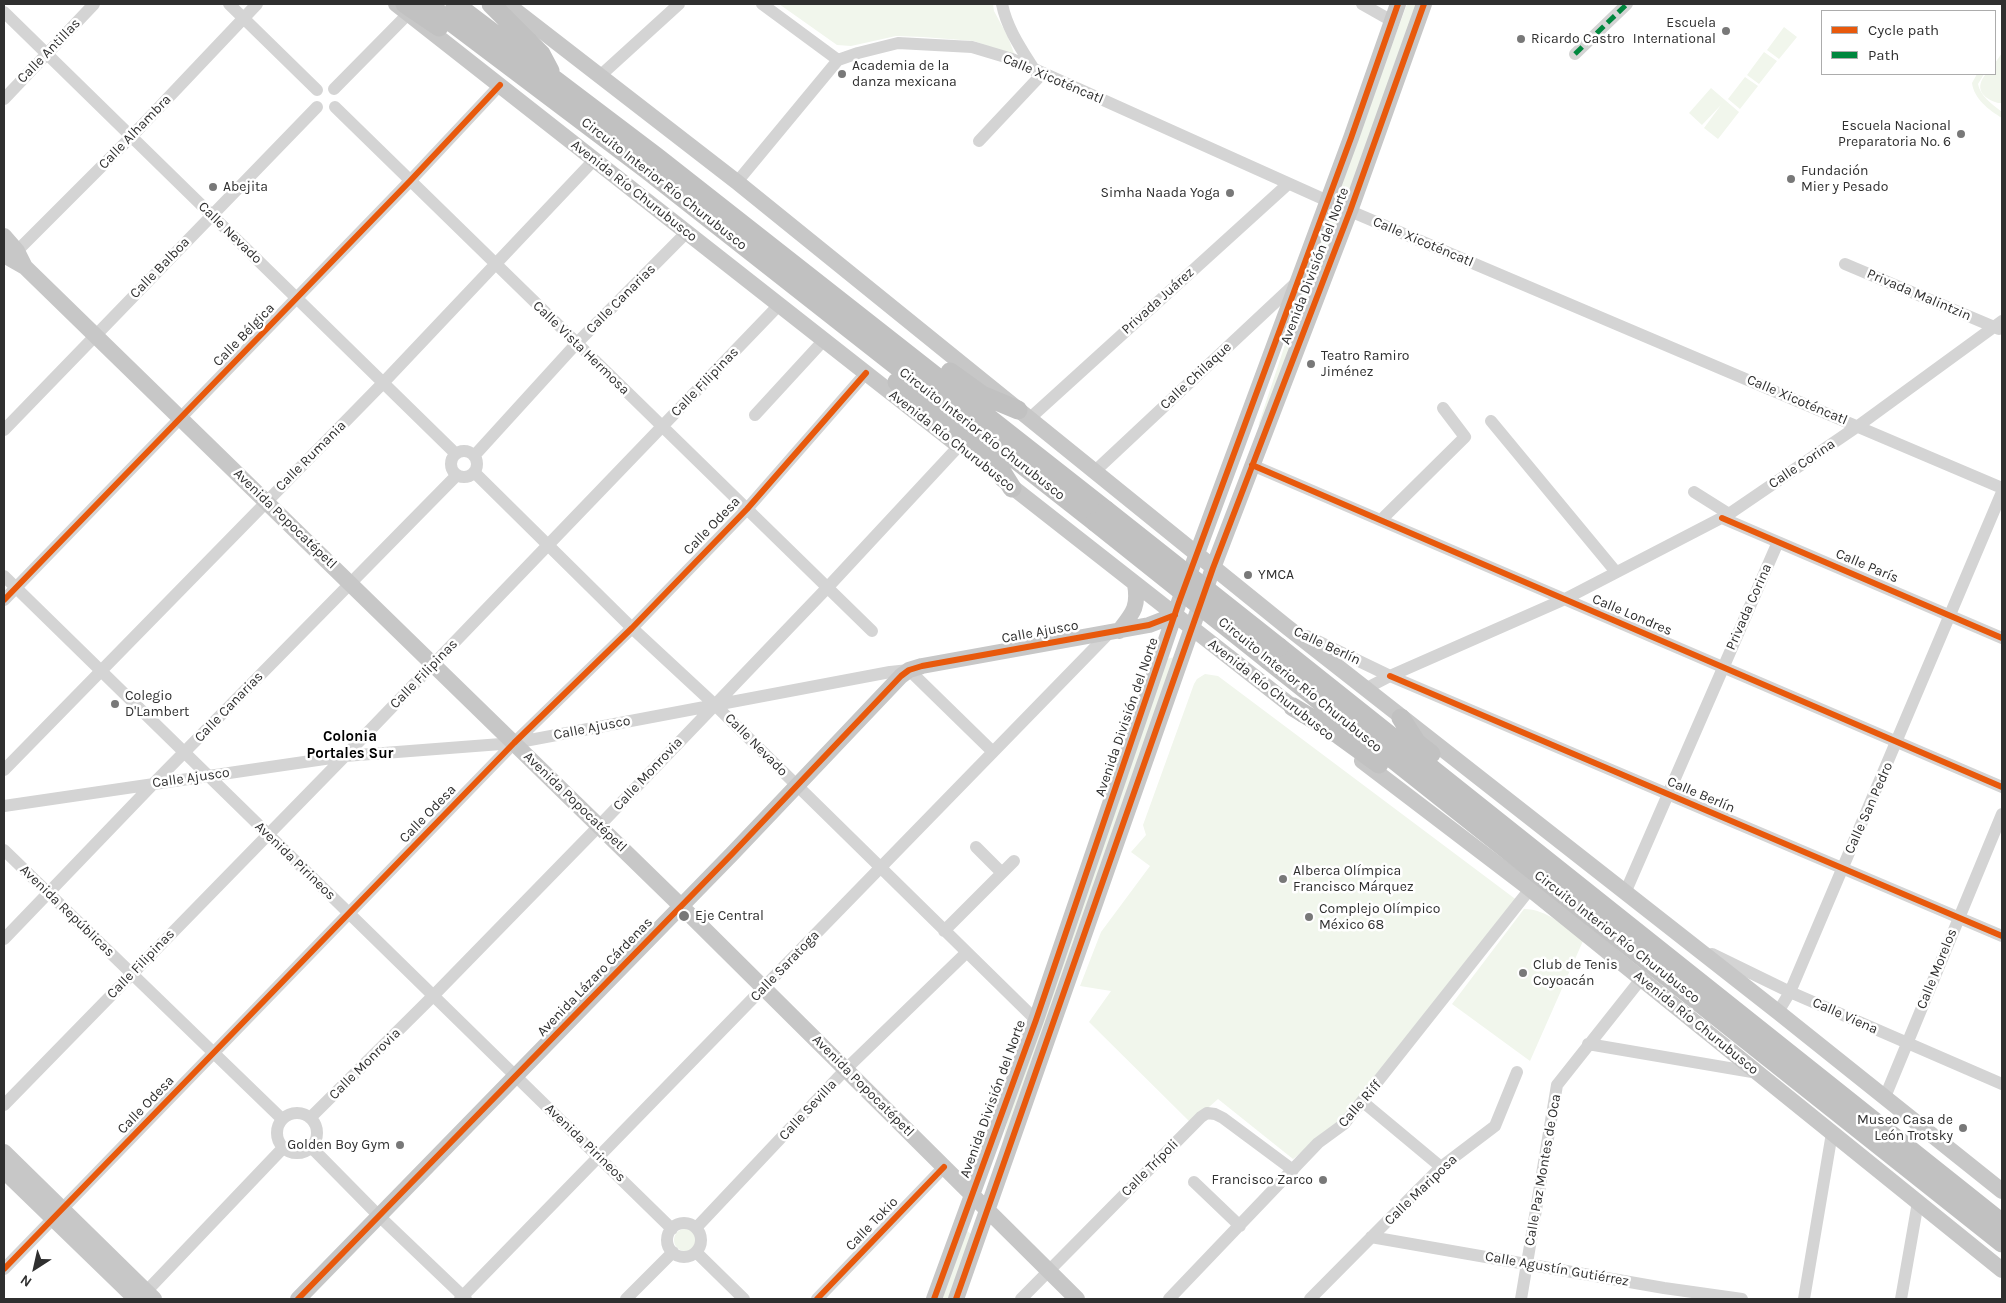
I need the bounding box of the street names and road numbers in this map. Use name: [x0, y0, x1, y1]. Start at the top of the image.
street label: Calle Antillas: [14, 15, 84, 87]
street label: Calle Xicoténcatl: [1000, 50, 1106, 108]
street label: Calle Alhambra: [95, 91, 175, 173]
street label: Circuito Interior Río Churubusco: [578, 114, 750, 254]
street label: Avenida Río Churubusco: [567, 136, 701, 246]
street label: Avenida División del Norte: [1277, 185, 1353, 347]
street label: Calle Nevado: [195, 198, 265, 268]
street label: Calle Xicoténcatl: [1370, 213, 1476, 271]
street label: Calle Balboa: [127, 234, 193, 302]
street label: Calle Canarias: [583, 261, 659, 337]
street label: Privada Juárez: [1118, 264, 1198, 338]
street label: Privada Malintzin: [1864, 265, 1974, 325]
street label: Calle Vista Hermosa: [529, 298, 633, 398]
street label: Calle Bélgica: [210, 300, 278, 370]
street label: Calle Chilaque: [1157, 339, 1235, 413]
street label: Calle Filipinas: [668, 344, 742, 420]
street label: Circuito Interior Río Churubusco: [896, 364, 1068, 504]
street label: Calle Xicoténcatl: [1744, 371, 1850, 429]
street label: Avenida Río Churubusco: [885, 386, 1019, 496]
street label: Calle Rumania: [272, 417, 350, 495]
street label: Calle Corina: [1766, 436, 1838, 492]
street label: Avenida Popocatépetl: [230, 465, 340, 573]
street label: Calle Odesa: [680, 493, 744, 559]
street label: Calle París: [1833, 545, 1901, 587]
street label: Privada Corina: [1722, 561, 1776, 653]
street label: Calle Londres: [1590, 591, 1674, 639]
street label: Circuito Interior Río Churubusco: [1215, 614, 1385, 756]
street label: Calle Ajusco: [1000, 617, 1080, 647]
street label: Calle Berlín: [1291, 623, 1363, 669]
street label: Avenida División del Norte: [1092, 635, 1162, 799]
street label: Avenida Río Churubusco: [1204, 635, 1338, 745]
street label: Calle Filipinas: [387, 636, 461, 712]
street label: Calle Canarias: [191, 668, 267, 746]
street label: Calle Nevado: [721, 710, 791, 780]
street label: Calle Ajusco: [552, 712, 632, 744]
street label: Calle Monrovia: [610, 734, 686, 814]
street label: Avenida Popocatépetl: [520, 748, 630, 856]
street label: Calle San Pedro: [1841, 760, 1897, 856]
street label: Calle Ajusco: [151, 764, 231, 792]
street label: Calle Berlín: [1665, 773, 1737, 817]
street label: Calle Odesa: [396, 781, 460, 847]
street label: Avenida Pirineos: [251, 818, 339, 904]
street label: Avenida Repúblicas: [16, 862, 118, 960]
street label: Circuito Interior Río Churubusco: [1531, 867, 1703, 1007]
street label: Avenida Lázaro Cárdenas: [534, 914, 656, 1040]
street label: Calle Filipinas: [104, 926, 178, 1002]
street label: Calle Morelos: [1913, 926, 1961, 1012]
street label: Calle Saratoga: [747, 927, 823, 1005]
street label: Avenida Río Churubusco: [1630, 967, 1762, 1079]
street label: Calle Viena: [1810, 994, 1880, 1038]
street label: Avenida División del Norte: [957, 1018, 1029, 1180]
street label: Calle Monrovia: [326, 1025, 404, 1103]
street label: Avenida Popocatépetl: [809, 1032, 917, 1140]
street label: Calle Odesa: [114, 1072, 178, 1138]
street label: Calle Sevilla: [776, 1076, 840, 1144]
street label: Calle Riff: [1335, 1077, 1385, 1131]
street label: Calle Paz Montes de Oca: [1521, 1093, 1565, 1247]
street label: Avenida Pirineos: [541, 1100, 629, 1186]
street label: Calle Trípoli: [1118, 1136, 1182, 1200]
street label: Calle Mariposa: [1381, 1151, 1461, 1229]
street label: Calle Tokio: [842, 1194, 902, 1254]
street label: Calle Agustín Gutiérrez: [1484, 1248, 1630, 1290]

